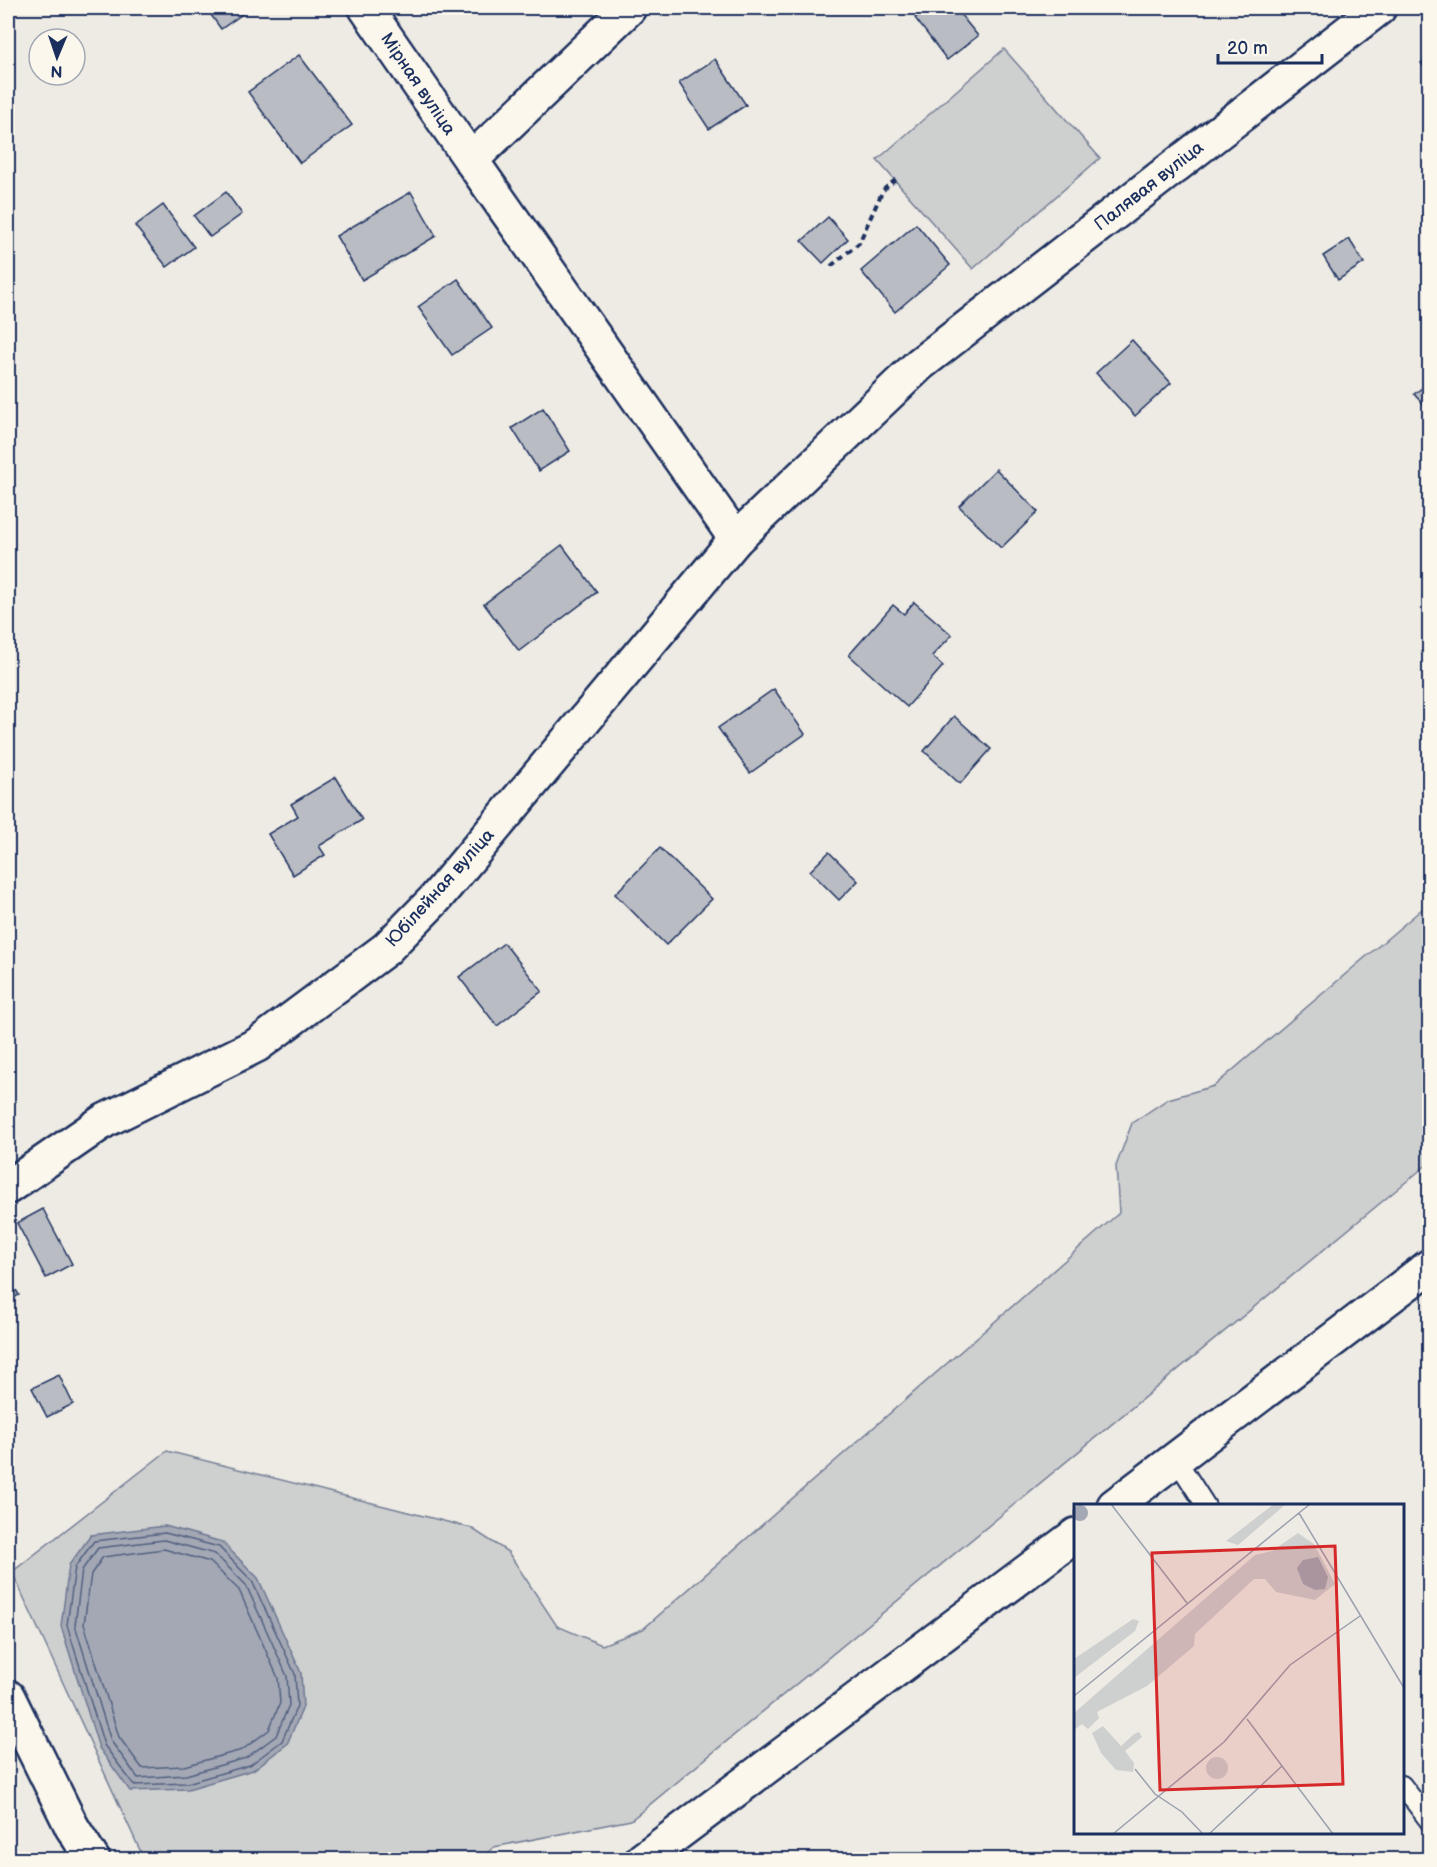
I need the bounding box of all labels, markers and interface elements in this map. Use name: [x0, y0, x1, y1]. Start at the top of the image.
north arrow: [27, 27, 87, 87]
scale bar: [1218, 27, 1322, 65]
street label: Мірная вуліца: [376, 29, 460, 139]
text: 20 m: [1227, 38, 1268, 59]
text: N: [50, 61, 63, 80]
street label: Палявая вуліца: [1090, 137, 1208, 235]
street label: Юбілейная вуліца: [381, 824, 499, 951]
inset map: [1074, 1504, 1404, 1834]

